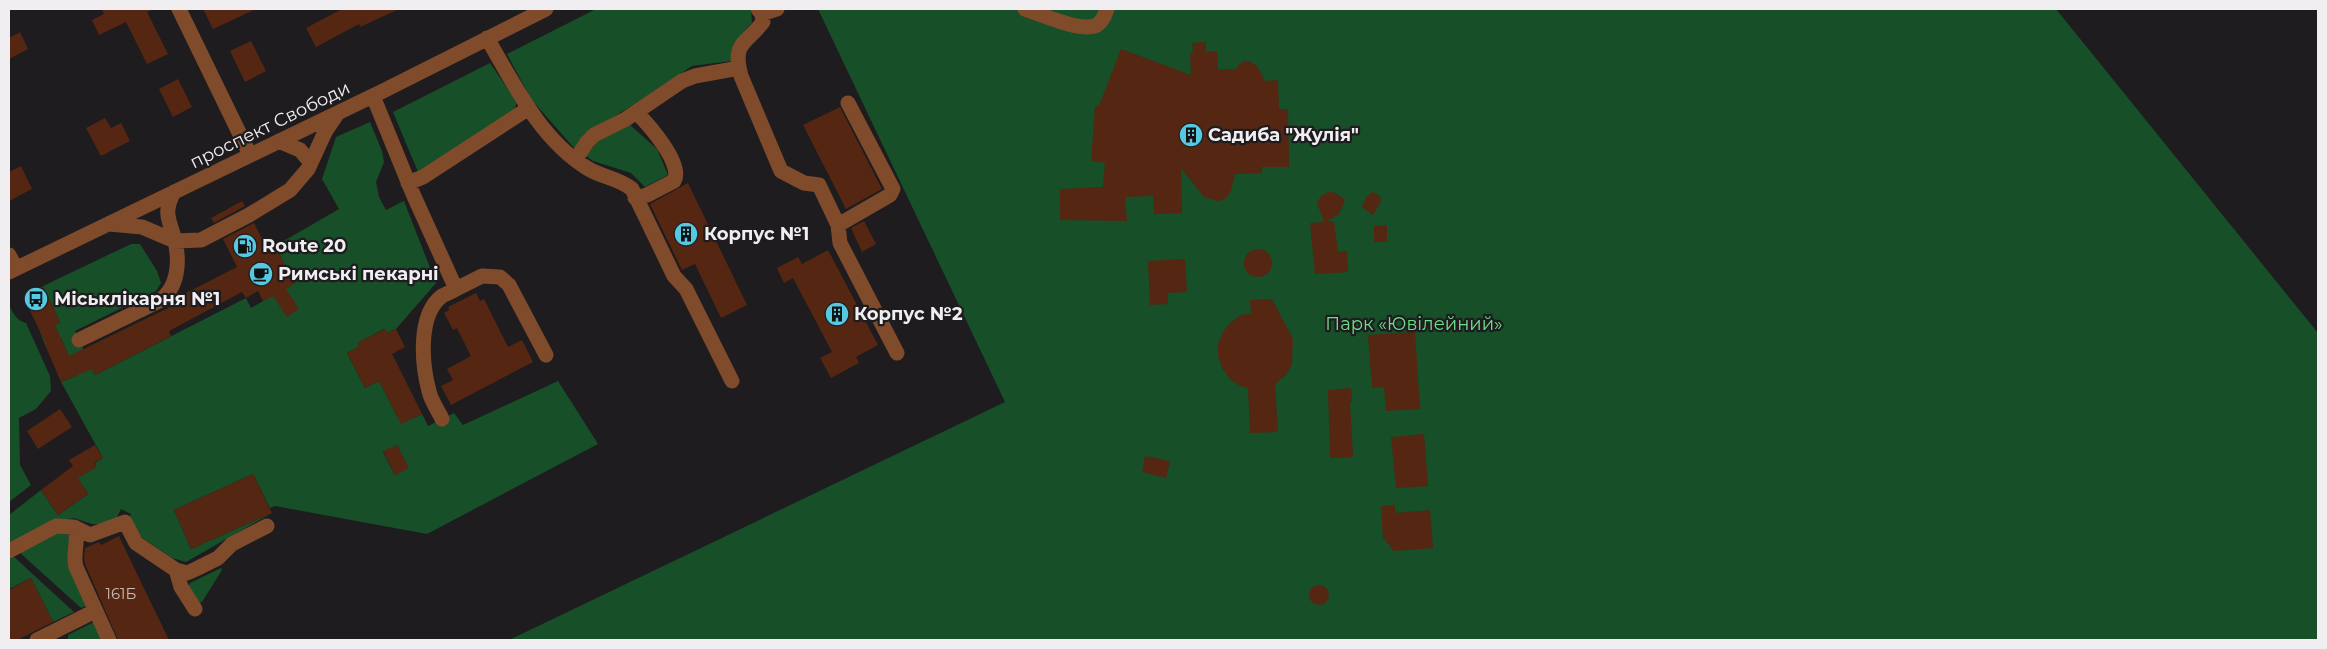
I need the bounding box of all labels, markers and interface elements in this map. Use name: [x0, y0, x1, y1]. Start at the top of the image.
street label: проспект Свободи: [186, 77, 354, 173]
building icon: Садиба "Жулія": [1178, 122, 1204, 148]
place label: Садиба "Жулія": [1208, 124, 1359, 146]
building icon: Корпус №1: [673, 221, 699, 247]
place label: Корпус №1: [704, 223, 809, 245]
fuel station icon: Route 20: [232, 233, 258, 259]
place label: Route 20: [262, 235, 346, 257]
cafe icon: Римські пекарні: [248, 261, 274, 287]
place label: Римські пекарні: [278, 263, 439, 285]
bus stop icon: Міськлікарня №1: [23, 286, 49, 312]
place label: Міськлікарня №1: [54, 288, 220, 310]
building icon: Корпус №2: [824, 301, 850, 327]
place label: Корпус №2: [854, 303, 963, 325]
park label: Парк «Ювілейний»: [1325, 313, 1503, 335]
house number: 161Б: [106, 584, 137, 603]

